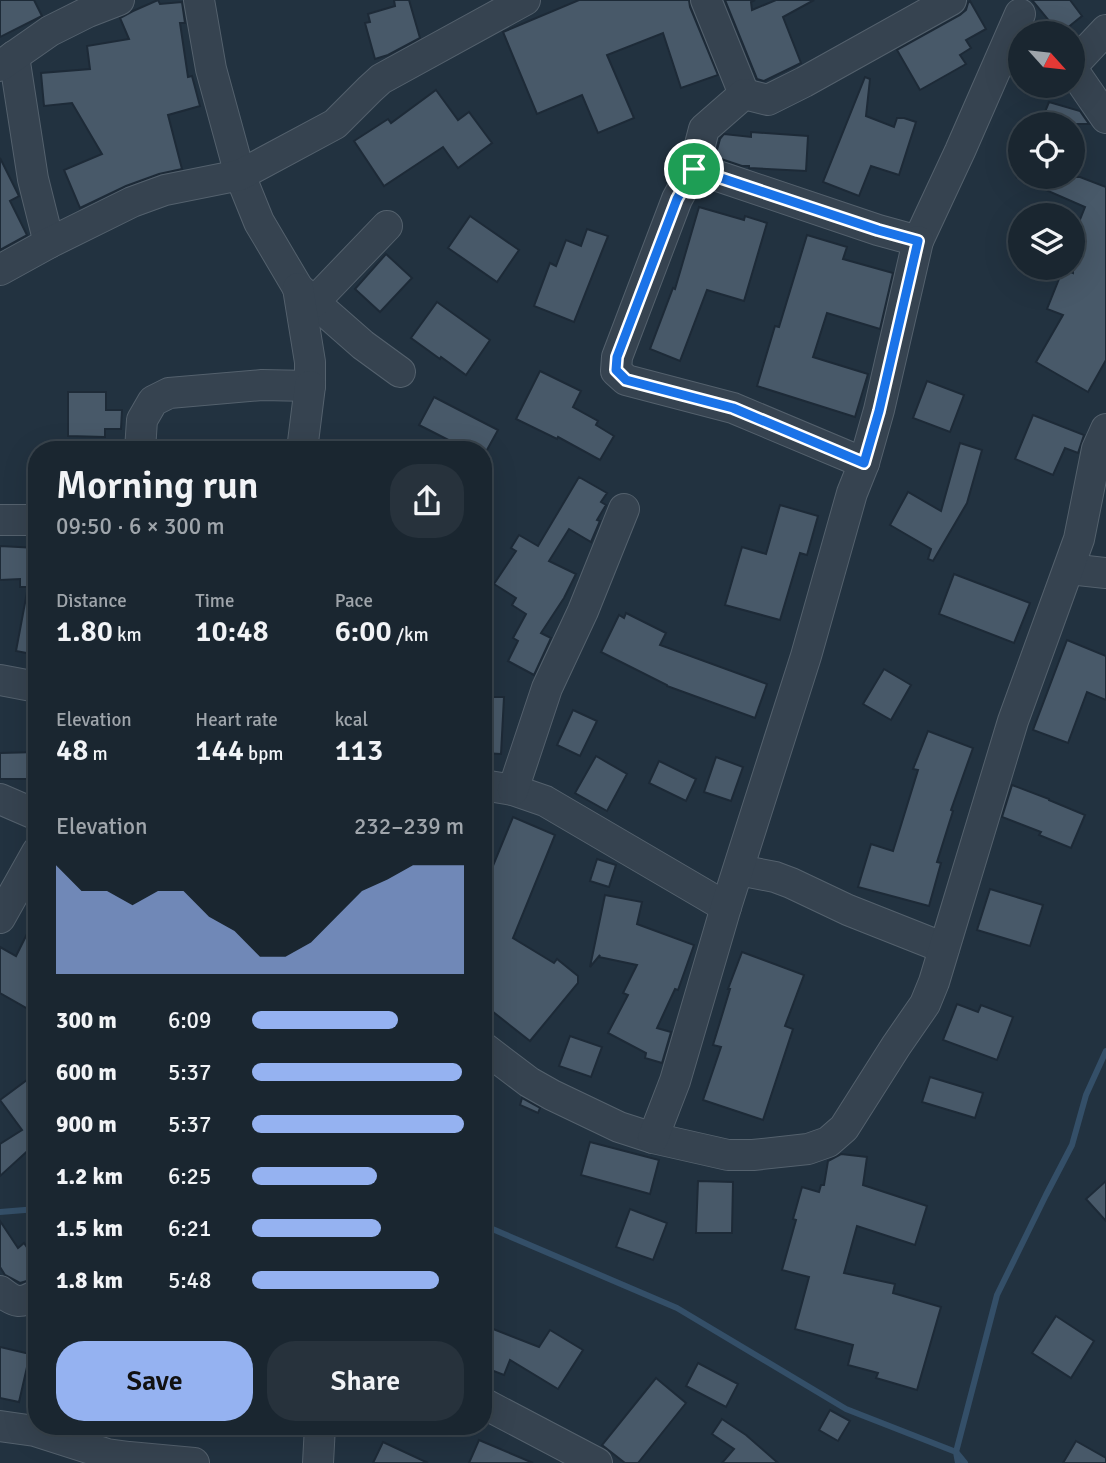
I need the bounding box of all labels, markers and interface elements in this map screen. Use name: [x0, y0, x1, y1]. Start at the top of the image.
north arrow: [1008, 21, 1085, 98]
map controls: [1008, 21, 1085, 280]
button: locate: [1008, 112, 1085, 189]
pin: [664, 139, 724, 199]
icon: arrive: [675, 150, 713, 188]
button: layers: [1008, 203, 1085, 280]
text: Morning run: [56, 462, 259, 509]
button: share: [390, 464, 464, 538]
text: 09:50 · 6 × 300 m: [56, 512, 225, 541]
text: Distance: [56, 589, 127, 613]
text: Time: [195, 589, 234, 613]
text: Pace: [335, 589, 373, 613]
text: 1.80: [56, 613, 113, 650]
text: 10:48: [195, 613, 269, 650]
text: 6:00: [335, 613, 392, 650]
text: km: [113, 623, 142, 647]
text: /km: [392, 623, 429, 647]
text: Elevation: [56, 708, 132, 732]
text: Heart rate: [195, 708, 278, 732]
text: kcal: [335, 708, 368, 732]
text: 48: [56, 732, 88, 769]
text: 144: [195, 732, 244, 769]
text: 113: [335, 732, 383, 769]
text: m: [88, 742, 108, 766]
text: bpm: [244, 742, 283, 766]
text: Elevation: [56, 812, 148, 841]
text: 232–239 m: [354, 812, 464, 841]
text: 300 m: [56, 1006, 117, 1035]
text: 6:09: [168, 1006, 211, 1035]
text: 600 m: [56, 1058, 117, 1087]
text: 5:37: [168, 1058, 211, 1087]
text: 900 m: [56, 1110, 117, 1139]
text: 5:37: [168, 1110, 211, 1139]
text: 1.2 km: [56, 1162, 123, 1191]
text: 6:25: [168, 1162, 211, 1191]
text: 1.5 km: [56, 1214, 123, 1243]
text: 6:21: [168, 1214, 211, 1243]
text: 1.8 km: [56, 1266, 123, 1295]
text: 5:48: [168, 1266, 211, 1295]
button: Save: [56, 1341, 253, 1421]
button: Share: [267, 1341, 464, 1421]

